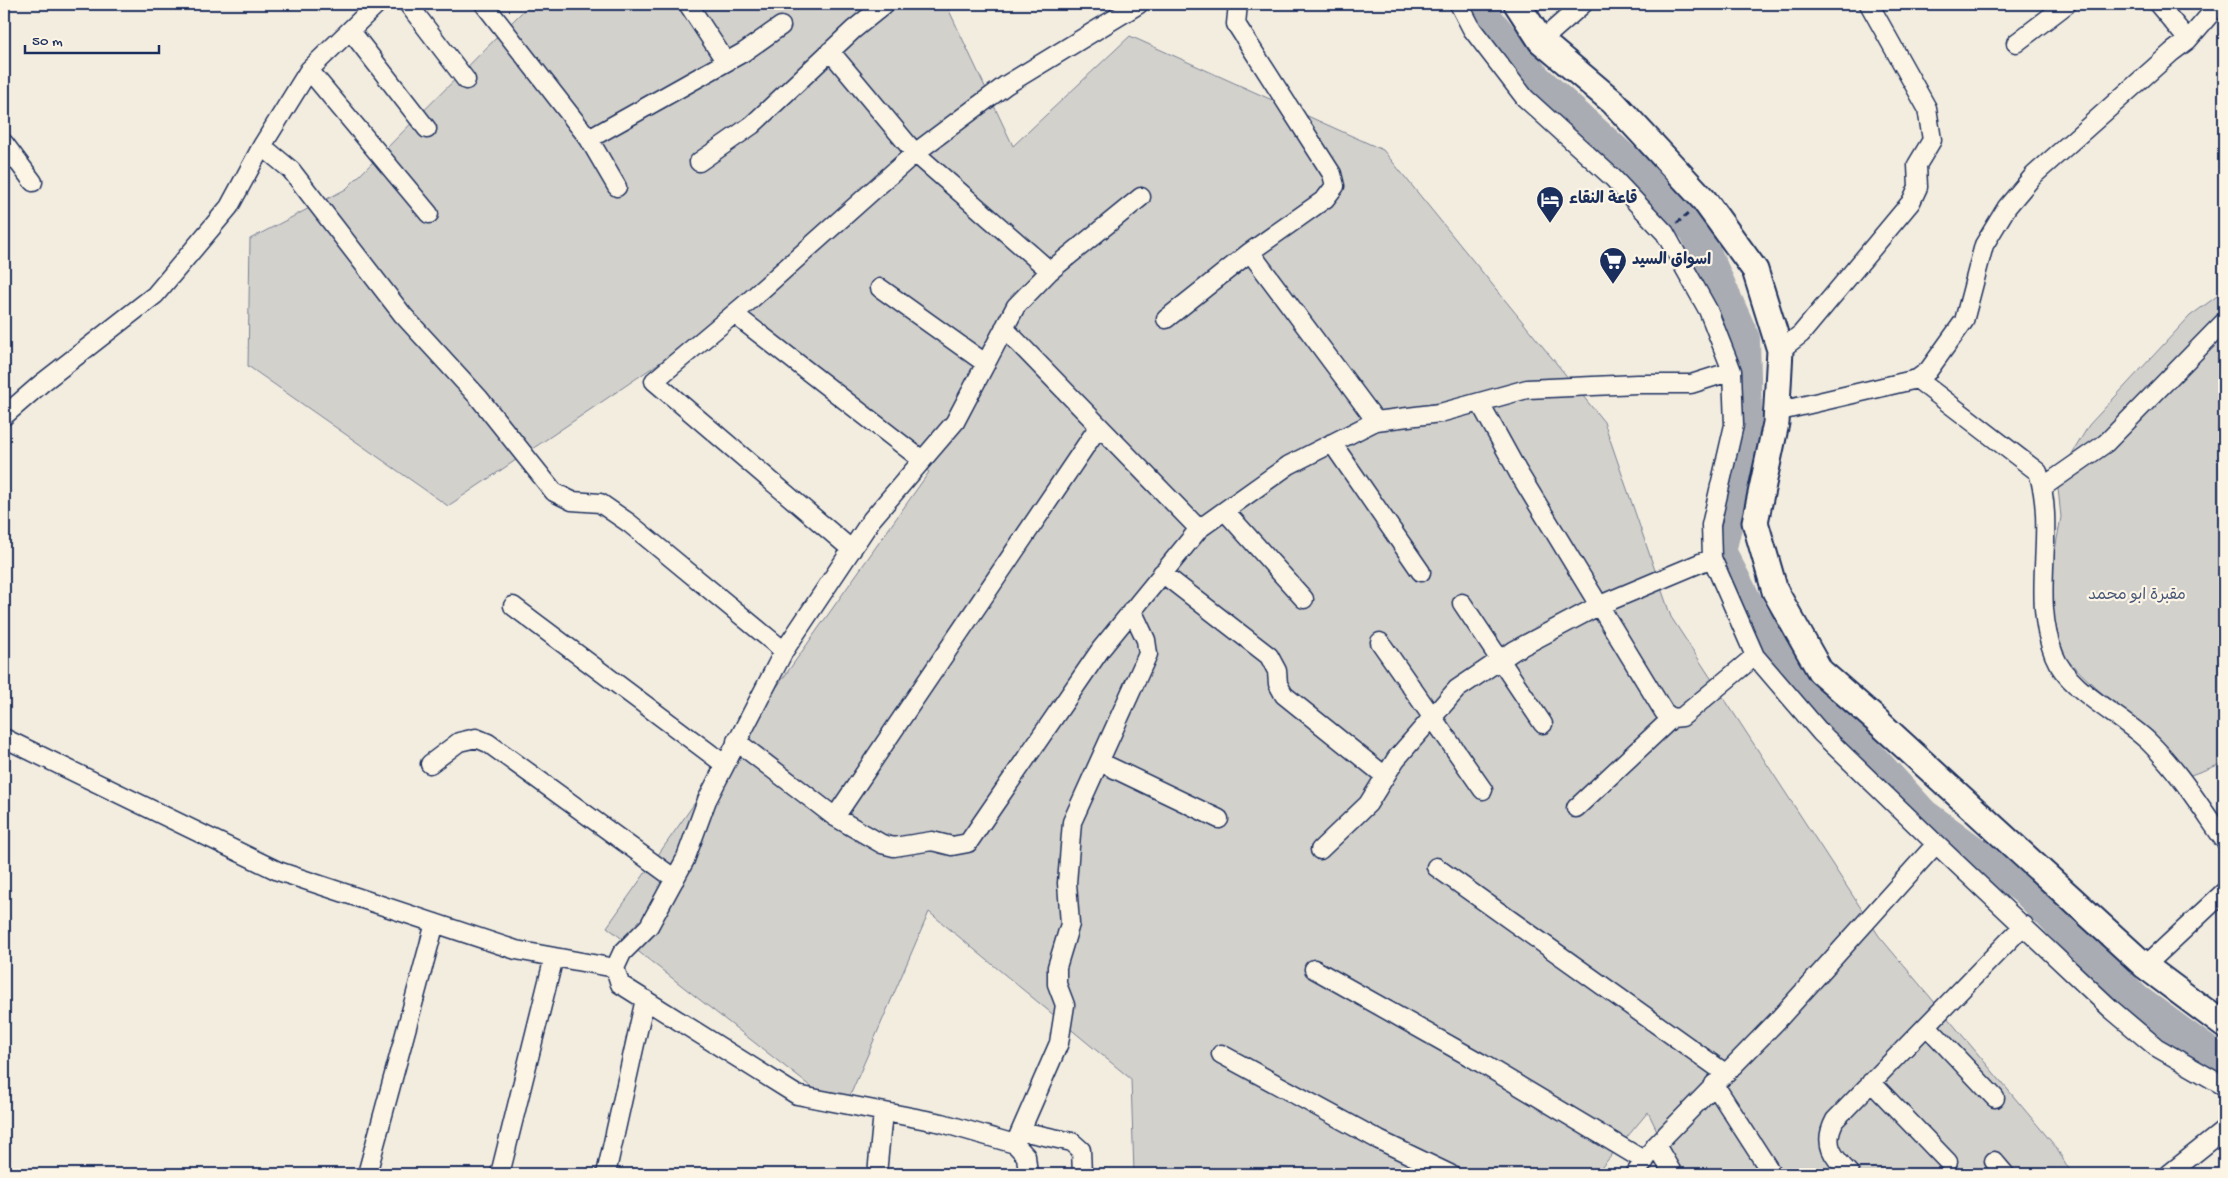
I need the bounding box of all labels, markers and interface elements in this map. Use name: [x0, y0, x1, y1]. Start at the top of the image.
scale bar: [25, 22, 159, 54]
text: 50 m: [32, 33, 63, 51]
hotel icon: قاعة النقاء: [1535, 185, 1565, 224]
place label: قاعة النقاء: [1569, 189, 1637, 210]
supermarket icon: اسواق السيد: [1598, 246, 1628, 285]
place label: اسواق السيد: [1632, 251, 1711, 271]
park label: مقبرة ابو محمد: [2088, 587, 2186, 606]

